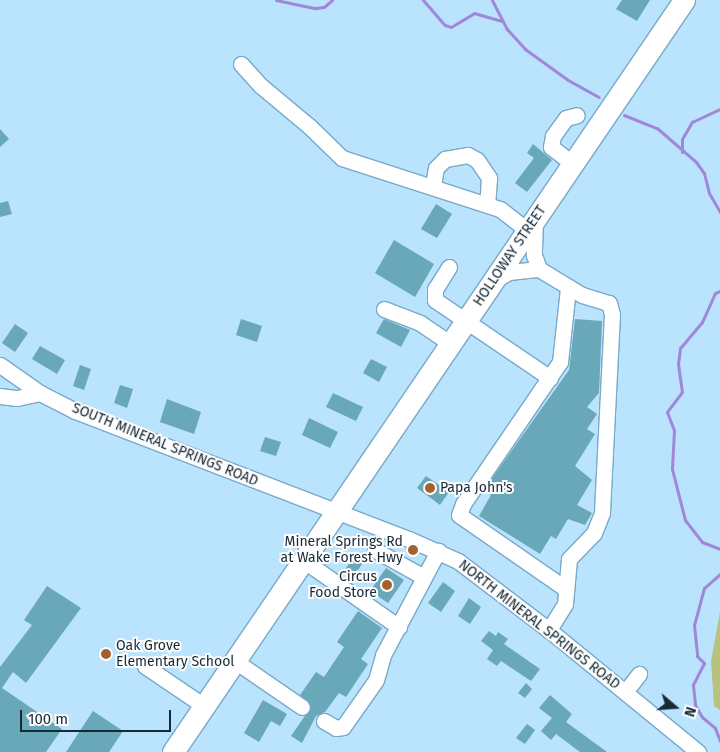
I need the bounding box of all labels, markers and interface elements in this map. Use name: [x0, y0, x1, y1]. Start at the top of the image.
street label: HOLLOWAY STREET: [470, 202, 550, 310]
street label: SOUTH MINERAL SPRINGS ROAD: [69, 400, 261, 490]
place label: Papa John's: [440, 480, 513, 496]
marker: Papa John's: [424, 482, 436, 494]
place label: Mineral Springs Rd at Wake Forest Hwy: [281, 534, 403, 566]
marker: Mineral Springs Rd at Wake Forest Hwy: [407, 544, 419, 556]
street label: NORTH MINERAL SPRINGS ROAD: [455, 557, 623, 693]
place label: Circus Food Store: [309, 569, 377, 602]
marker: Circus Food Store: [381, 579, 393, 591]
place label: Oak Grove Elementary School: [116, 638, 234, 670]
marker: Oak Grove Elementary School: [100, 648, 112, 660]
north arrow: [650, 682, 700, 732]
scale bar: [22, 700, 174, 732]
text: N: [680, 705, 699, 719]
text: 100 m: [28, 710, 68, 728]

